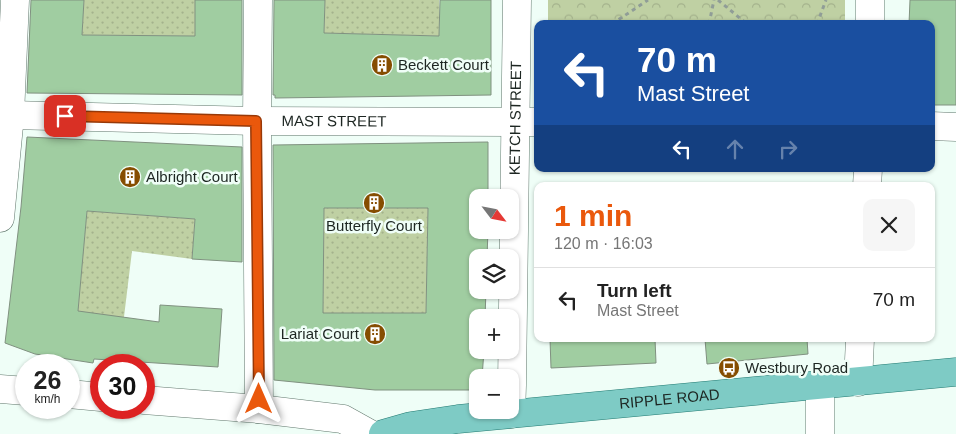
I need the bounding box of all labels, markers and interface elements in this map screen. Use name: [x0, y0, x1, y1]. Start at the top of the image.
icon: left: [554, 40, 619, 105]
text: 70 m: [637, 40, 717, 79]
building icon: Beckett Court: [370, 53, 394, 77]
place label: Beckett Court: [398, 56, 490, 73]
street label: KETCH STREET: [506, 61, 524, 175]
text: Mast Street: [637, 81, 749, 106]
pin: [44, 95, 86, 137]
icon: arrive: [51, 102, 79, 130]
street label: MAST STREET: [281, 112, 386, 129]
icon: left: [668, 135, 696, 163]
icon: ahead: [721, 135, 749, 163]
icon: right: [774, 135, 802, 163]
building icon: Albright Court: [118, 165, 142, 189]
place label: Albright Court: [146, 168, 239, 185]
north arrow: [469, 189, 519, 239]
map controls: [469, 189, 519, 419]
building icon: Butterfly Court: [362, 191, 386, 215]
text: 1 min: [554, 199, 632, 232]
button: close: [863, 199, 915, 251]
place label: Butterfly Court: [326, 217, 423, 234]
text: 120 m · 16:03: [554, 235, 653, 252]
button: layers: [469, 249, 519, 299]
text: Turn left: [597, 280, 672, 301]
icon: left: [554, 286, 582, 314]
text: 70 m: [873, 289, 915, 310]
text: Mast Street: [597, 302, 679, 319]
button: +: [469, 309, 519, 359]
building icon: Lariat Court: [363, 322, 387, 346]
place label: Lariat Court: [281, 325, 360, 342]
speed limit sign: 30: [90, 354, 155, 419]
bus stop icon: Westbury Road: [717, 356, 741, 380]
place label: Westbury Road: [745, 359, 848, 376]
text: 26: [34, 366, 61, 394]
button: −: [469, 369, 519, 419]
position arrow: [232, 372, 284, 424]
street label: RIPPLE ROAD: [618, 385, 721, 412]
text: km/h: [34, 392, 61, 406]

